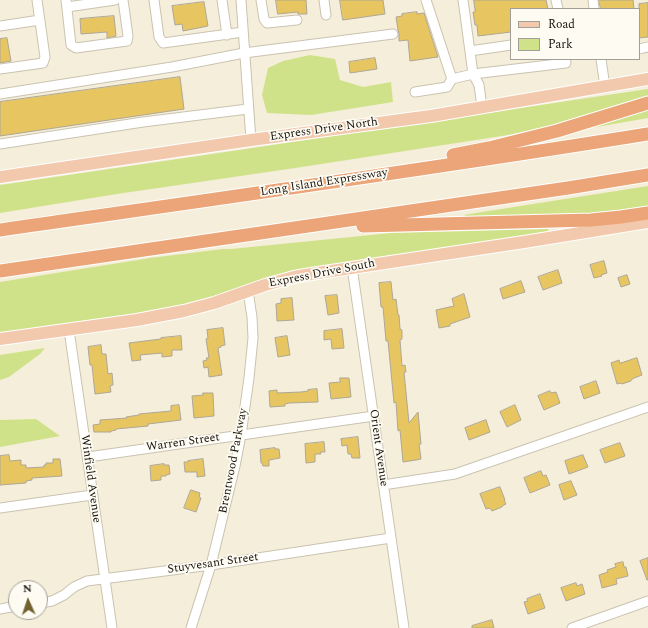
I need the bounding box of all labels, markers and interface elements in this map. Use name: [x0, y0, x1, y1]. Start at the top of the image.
legend: [510, 8, 640, 60]
text: Road: [548, 15, 575, 34]
text: Park: [548, 35, 573, 54]
street label: Express Drive North: [269, 115, 379, 145]
street label: Long Island Expressway: [259, 166, 389, 200]
street label: Express Drive South: [268, 257, 376, 291]
street label: Brentwood Parkway: [217, 407, 251, 515]
street label: Orient Avenue: [365, 408, 391, 488]
street label: Warren Street: [145, 431, 221, 455]
street label: Winfield Avenue: [77, 434, 103, 524]
street label: Stuyvesant Street: [167, 550, 259, 578]
north arrow: [8, 580, 48, 620]
text: N: [22, 580, 32, 597]

